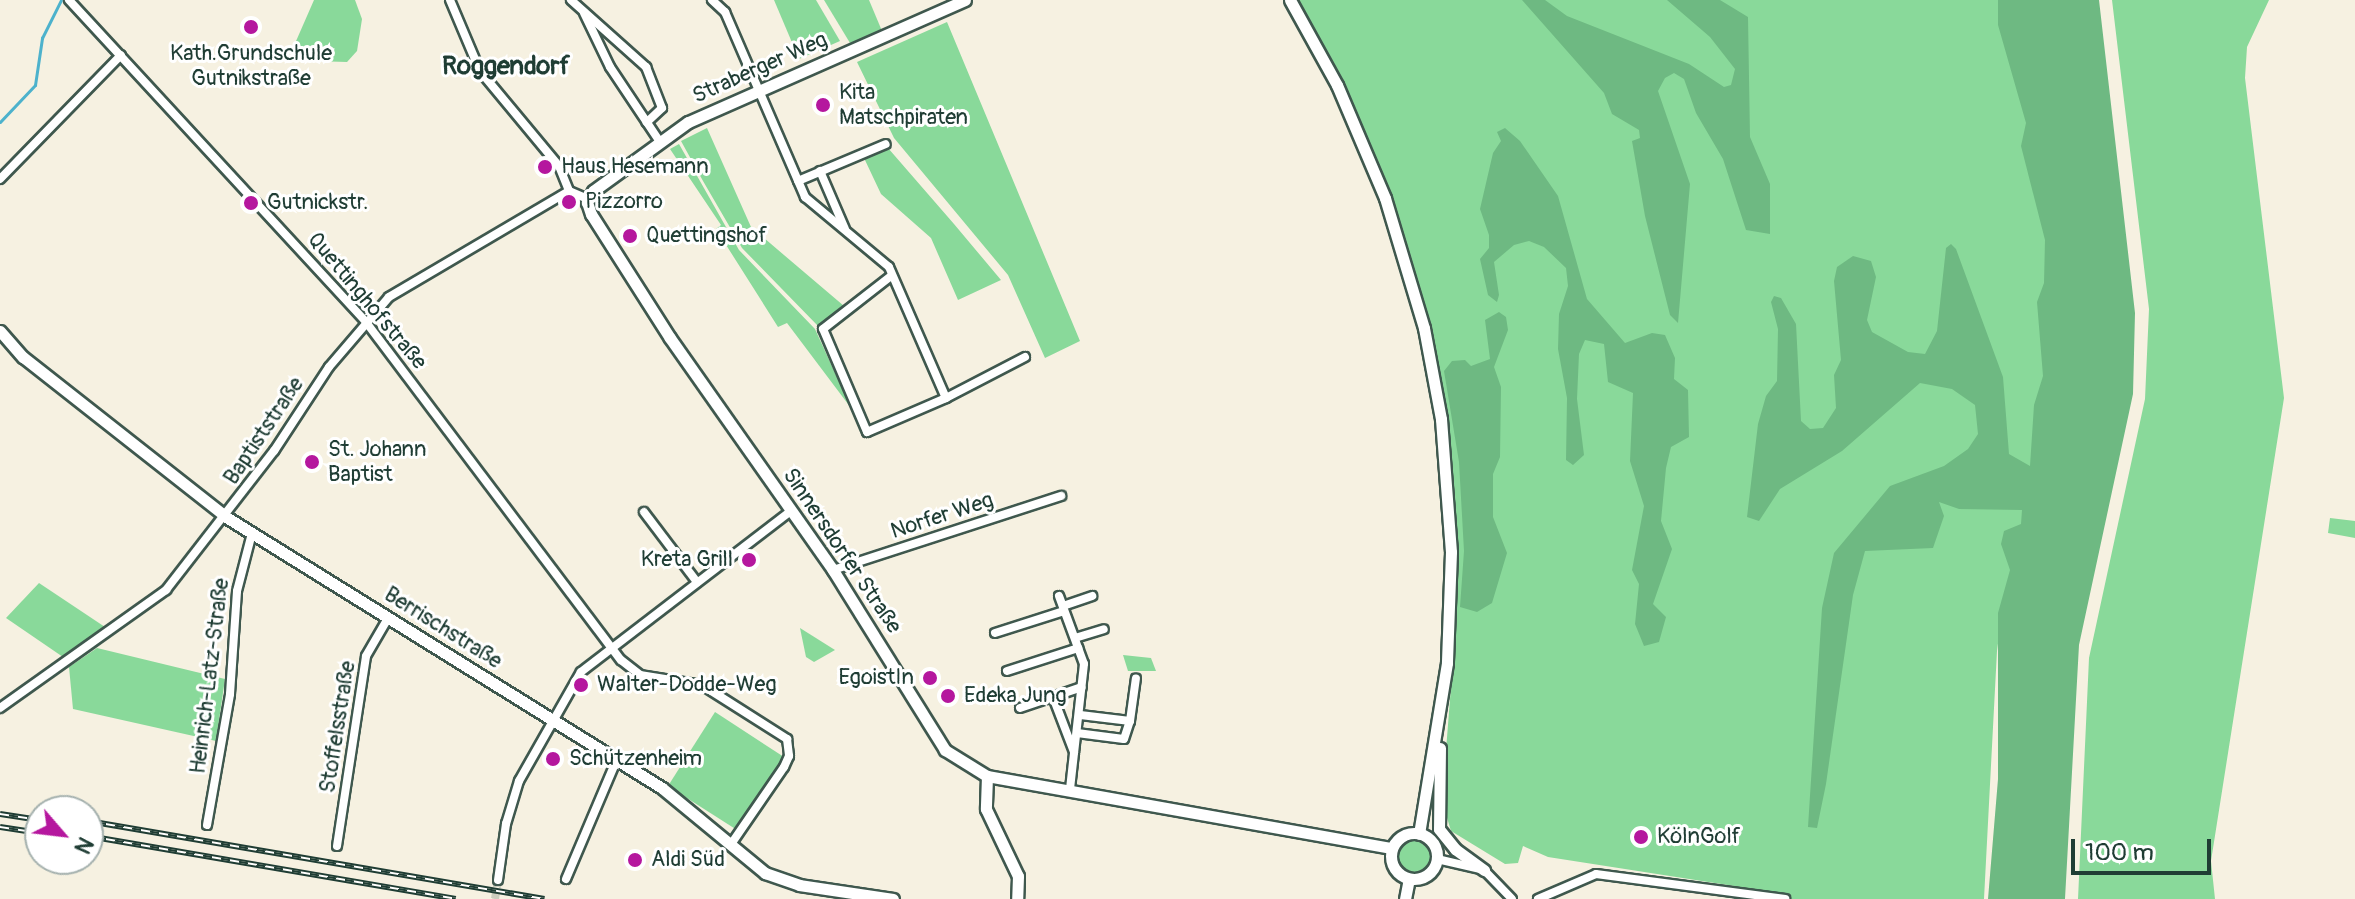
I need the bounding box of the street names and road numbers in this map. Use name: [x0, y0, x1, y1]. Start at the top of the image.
street label: Straberger Weg: [689, 27, 831, 109]
street label: Quettinghofstraße: [302, 227, 432, 375]
street label: Baptiststraße: [218, 372, 310, 490]
street label: Sinnersdorfer Straße: [777, 463, 907, 639]
street label: Norfer Weg: [887, 487, 997, 545]
street label: Heinrich-Latz-Straße: [185, 577, 235, 775]
street label: Berrischstraße: [379, 581, 507, 675]
street label: Stoffelsstraße: [315, 659, 361, 795]

